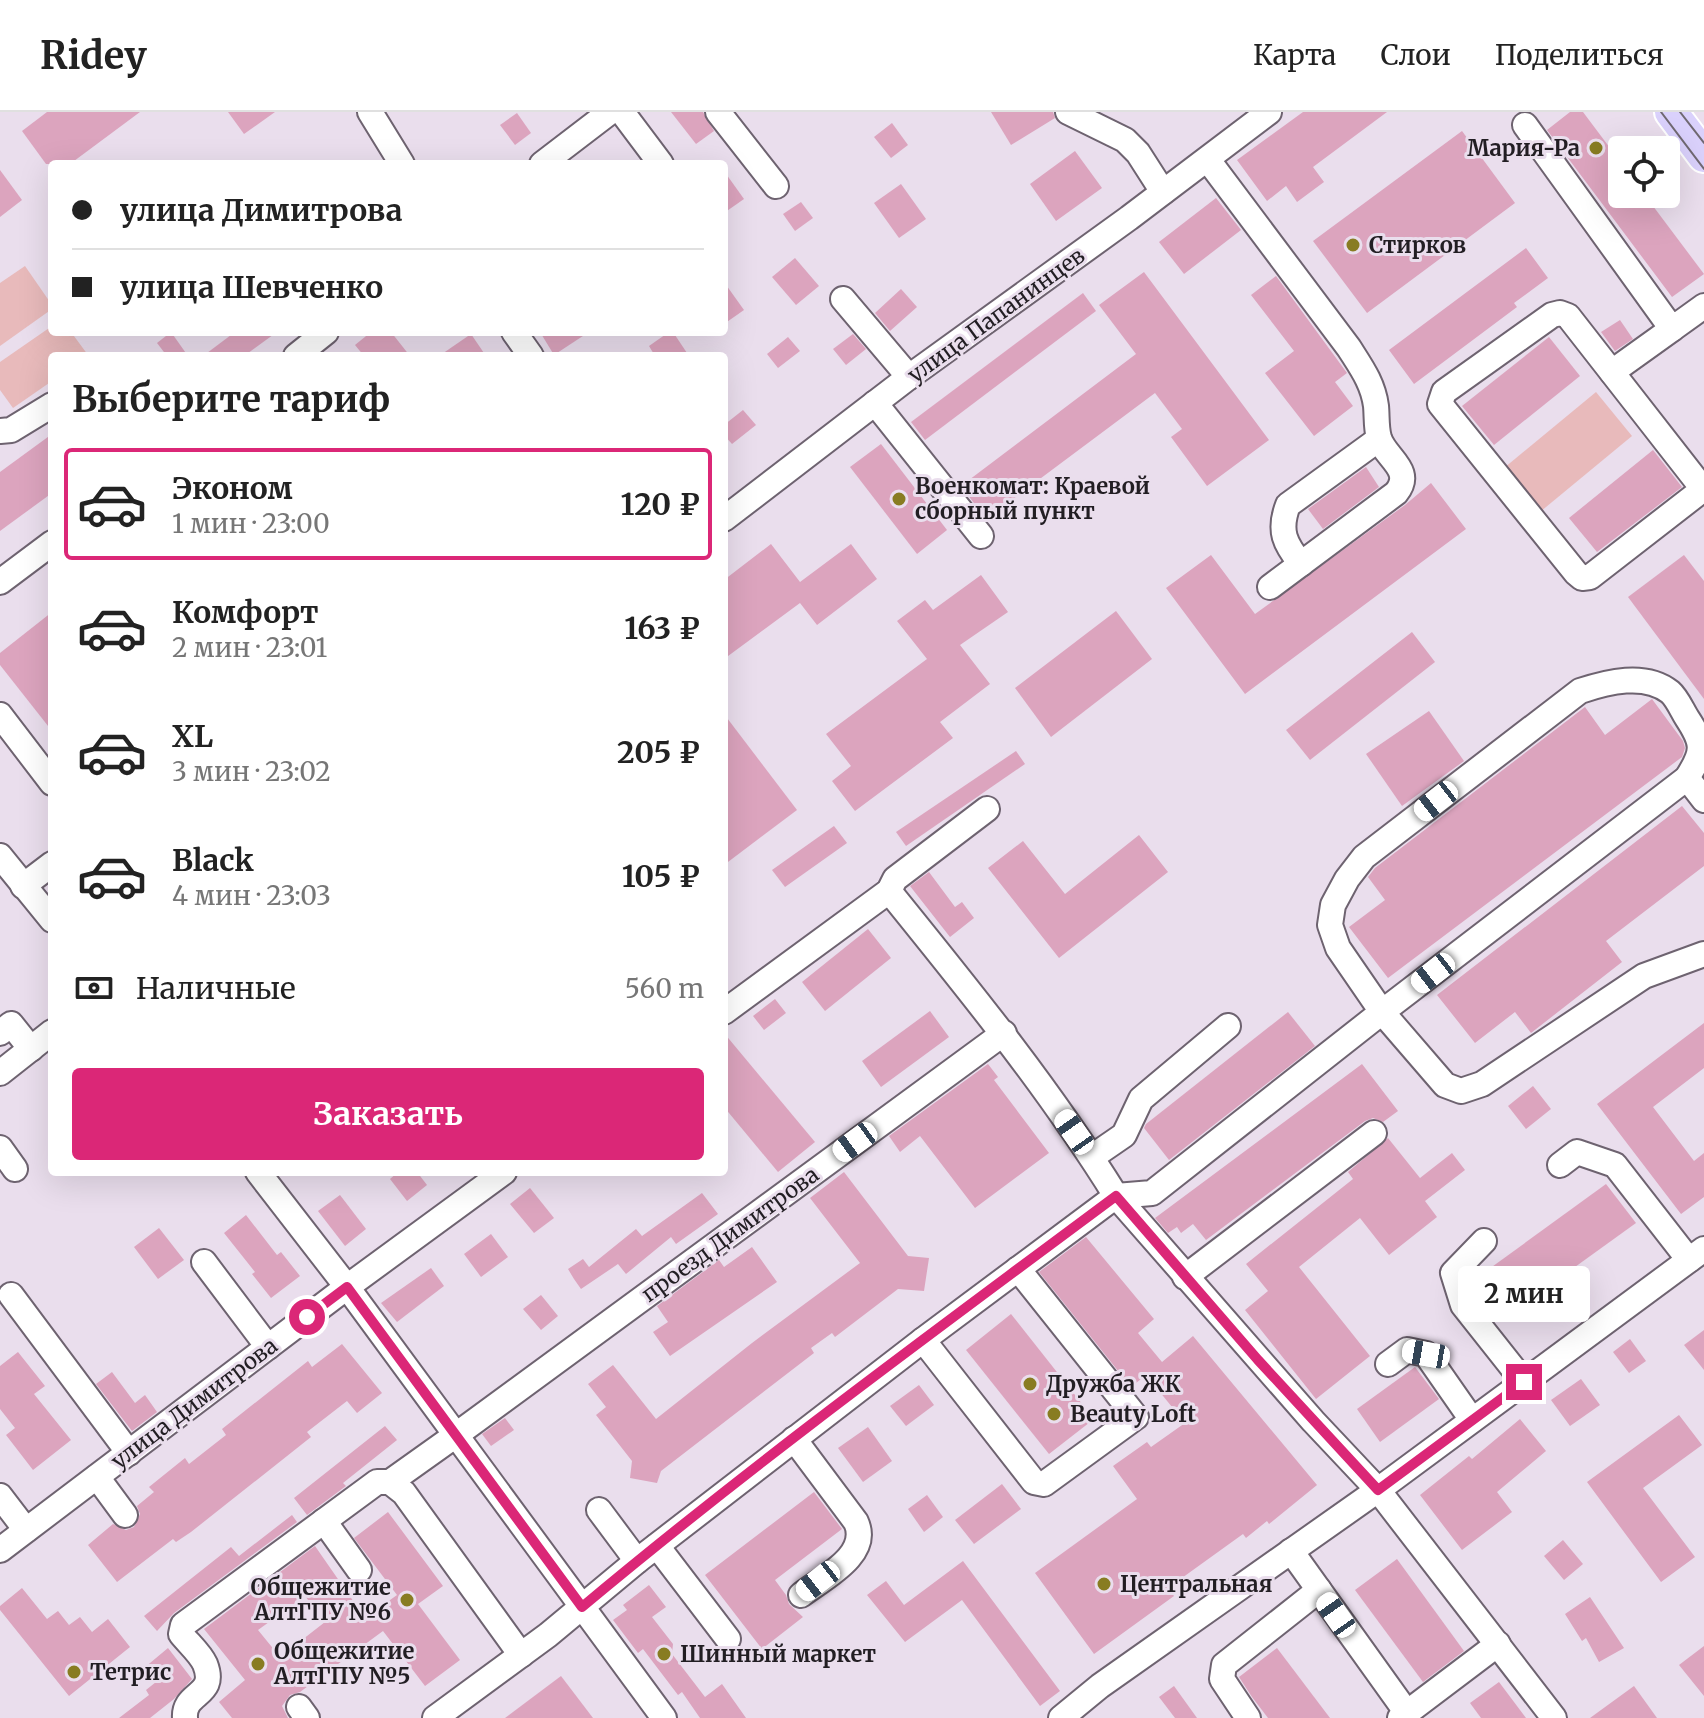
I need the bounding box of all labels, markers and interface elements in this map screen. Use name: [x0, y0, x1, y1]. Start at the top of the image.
text: Ridey: [40, 32, 147, 79]
text: Карта: [1253, 37, 1336, 73]
text: Слои: [1380, 37, 1451, 73]
text: Поделиться: [1495, 37, 1664, 73]
place label: Мария-Ра: [1467, 134, 1580, 162]
map controls: [1608, 136, 1680, 208]
button: locate: [1608, 136, 1680, 208]
marker: Мария-Ра: [1587, 139, 1605, 157]
text: улица Димитрова: [120, 191, 403, 229]
place label: Стирков: [1369, 231, 1466, 259]
marker: Стирков: [1344, 236, 1362, 254]
street label: улица Папанинцев: [902, 241, 1090, 389]
text: улица Шевченко: [120, 268, 383, 306]
text: Выберите тариф: [72, 377, 390, 422]
icon: car: [76, 468, 148, 540]
text: Эконом: [172, 469, 293, 507]
place label: Военкомат: Краевой сборный пункт: [915, 472, 1150, 525]
text: 120 ₽: [620, 485, 700, 523]
marker: Военкомат: Краевой сборный пункт: [890, 490, 908, 508]
text: 1 мин · 23:00: [172, 507, 330, 540]
icon: car: [76, 592, 148, 664]
text: Комфорт: [172, 593, 319, 631]
text: 163 ₽: [624, 609, 700, 647]
text: 2 мин · 23:01: [172, 631, 327, 664]
icon: car: [76, 716, 148, 788]
text: XL: [172, 717, 213, 755]
text: 205 ₽: [617, 733, 700, 771]
text: 3 мин · 23:02: [172, 755, 331, 788]
car: [1410, 777, 1462, 825]
icon: car: [76, 840, 148, 912]
text: Black: [172, 841, 254, 879]
text: 105 ₽: [622, 857, 700, 895]
text: 4 мин · 23:03: [172, 879, 331, 912]
car: [1407, 949, 1459, 997]
icon: cash: [72, 966, 116, 1010]
text: Наличные: [136, 969, 296, 1007]
text: 560 m: [625, 972, 704, 1005]
button: Заказать: [72, 1068, 704, 1160]
car: [1050, 1105, 1098, 1159]
car: [829, 1118, 881, 1166]
street label: проезд Димитрова: [636, 1160, 824, 1308]
callout: 2 мин: [1458, 1266, 1590, 1322]
text: 2 мин: [1484, 1277, 1564, 1310]
route start: [289, 1299, 325, 1335]
street label: улица Димитрова: [105, 1331, 283, 1475]
car: [1400, 1338, 1452, 1370]
route end: [1506, 1364, 1542, 1400]
place label: Дружба ЖК: [1046, 1370, 1181, 1398]
marker: Дружба ЖК: [1021, 1375, 1039, 1393]
place label: Beauty Loft: [1070, 1400, 1196, 1428]
marker: Beauty Loft: [1045, 1405, 1063, 1423]
car: [792, 1557, 844, 1605]
place label: Центральная: [1120, 1570, 1272, 1598]
place label: Общежитие АлтГПУ №6: [250, 1573, 391, 1626]
marker: Центральная: [1095, 1575, 1113, 1593]
car: [1312, 1588, 1360, 1642]
marker: Общежитие АлтГПУ №6: [398, 1591, 416, 1609]
place label: Общежитие АлтГПУ №5: [273, 1637, 415, 1690]
place label: Шинный маркет: [680, 1640, 876, 1668]
marker: Шинный маркет: [655, 1645, 673, 1663]
marker: Общежитие АлтГПУ №5: [249, 1655, 267, 1673]
place label: Тетрис: [90, 1658, 171, 1686]
marker: Тетрис: [65, 1663, 83, 1681]

